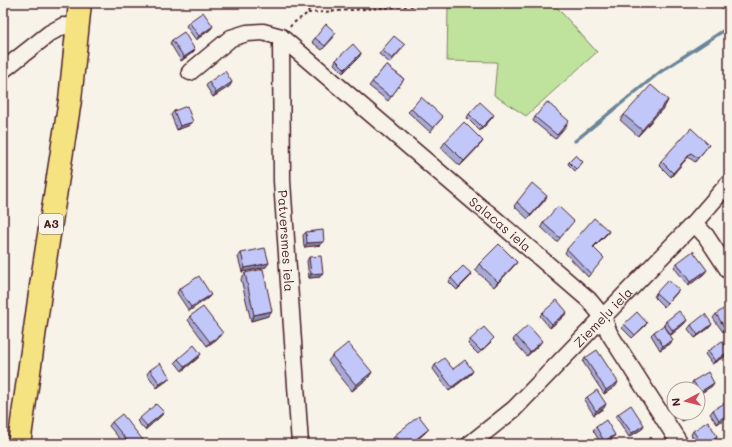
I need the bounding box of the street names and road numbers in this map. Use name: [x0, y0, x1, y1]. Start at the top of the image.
street label: Patversmes iela: [275, 189, 299, 292]
street label: Salacas iela: [466, 193, 535, 255]
road number: A3: [39, 214, 63, 234]
street label: Ziemeļu iela: [570, 283, 635, 350]

